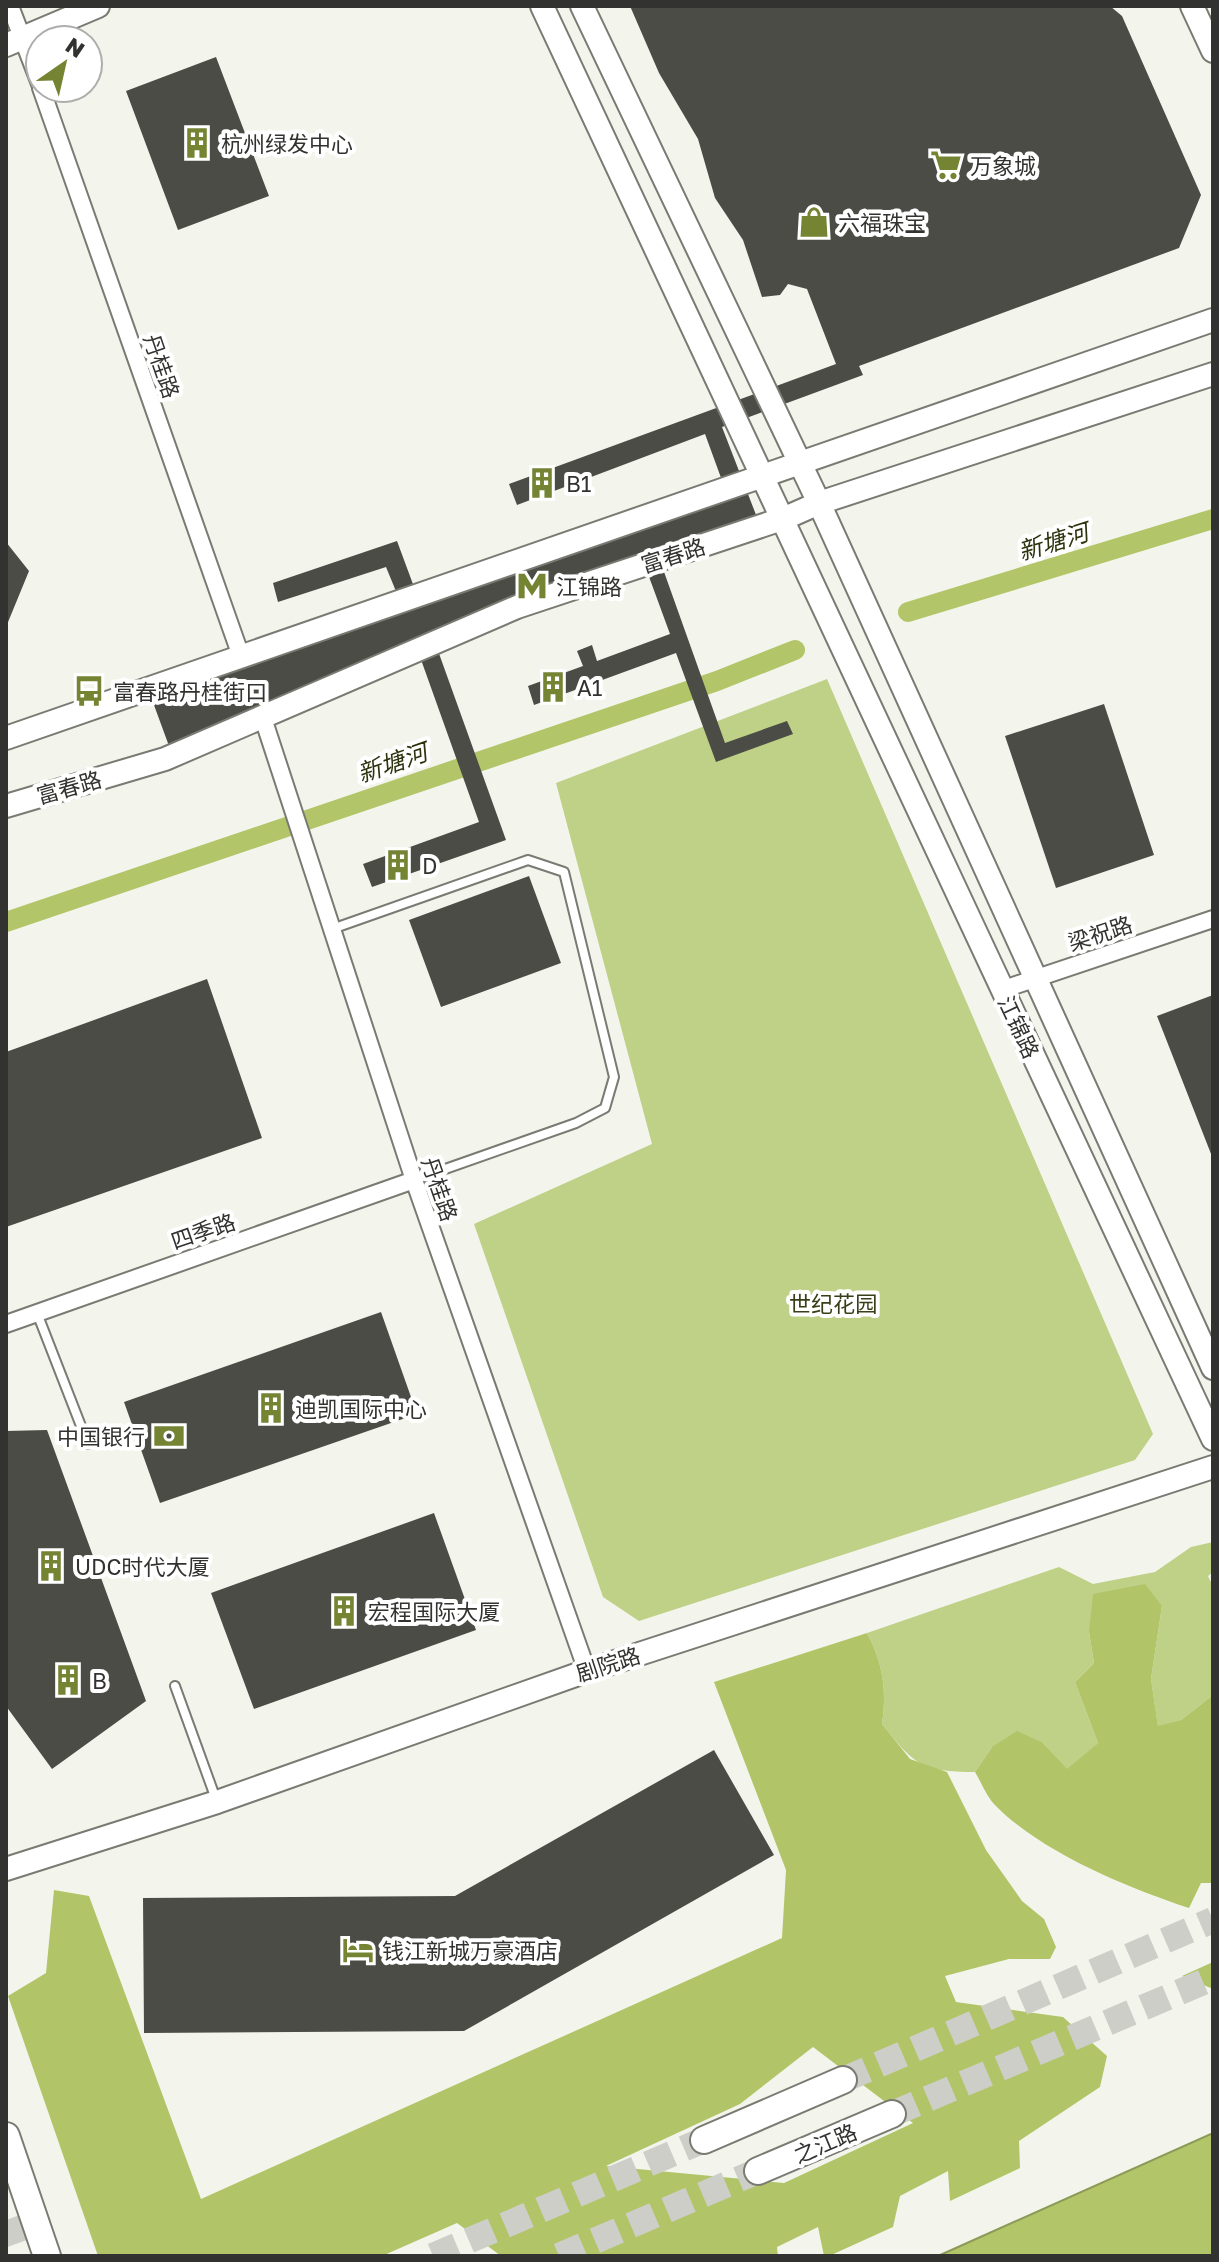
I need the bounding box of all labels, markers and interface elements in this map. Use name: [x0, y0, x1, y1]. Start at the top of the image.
north arrow: [24, 24, 104, 104]
text: N: [61, 31, 90, 63]
building icon: 杭州绿发中心: [180, 126, 214, 160]
place label: 杭州绿发中心: [221, 130, 353, 157]
supermarket icon: 万象城: [929, 148, 963, 182]
place label: 万象城: [970, 152, 1036, 179]
shop icon: 六福珠宝: [797, 205, 831, 239]
place label: 六福珠宝: [838, 209, 926, 236]
street label: 丹桂路: [138, 330, 186, 402]
building icon: B1: [525, 466, 559, 500]
place label: B1: [566, 470, 592, 497]
water label: 新塘河: [1014, 515, 1095, 565]
street label: 富春路: [637, 532, 709, 578]
metro station icon: 江锦路: [515, 569, 549, 603]
place label: 江锦路: [556, 573, 622, 600]
building icon: A1: [536, 670, 570, 704]
bus stop icon: 富春路丹桂街口: [72, 674, 106, 708]
place label: A1: [577, 674, 603, 701]
place label: 富春路丹桂街口: [113, 678, 267, 705]
water label: 新塘河: [353, 735, 435, 787]
street label: 富春路: [34, 765, 104, 809]
building icon: D: [381, 848, 415, 882]
place label: D: [422, 852, 437, 879]
street label: 梁祝路: [1064, 910, 1136, 956]
street label: 江锦路: [993, 991, 1045, 1063]
street label: 丹桂路: [416, 1153, 464, 1225]
street label: 四季路: [167, 1207, 239, 1255]
park label: 世纪花园: [789, 1290, 877, 1317]
building icon: 迪凯国际中心: [254, 1391, 288, 1425]
place label: 迪凯国际中心: [295, 1395, 427, 1422]
bank icon: 中国银行: [152, 1419, 186, 1453]
place label: 中国银行: [57, 1423, 145, 1450]
building icon: UDC时代大厦: [34, 1549, 68, 1583]
place label: UDC时代大厦: [75, 1553, 209, 1580]
building icon: 宏程国际大厦: [327, 1594, 361, 1628]
place label: 宏程国际大厦: [368, 1598, 500, 1625]
street label: 剧院路: [572, 1641, 644, 1687]
building icon: B: [51, 1663, 85, 1697]
place label: B: [92, 1667, 107, 1694]
hotel icon: 钱江新城万豪酒店: [341, 1933, 375, 1967]
place label: 钱江新城万豪酒店: [382, 1937, 558, 1964]
street label: 之江路: [789, 2118, 861, 2168]

